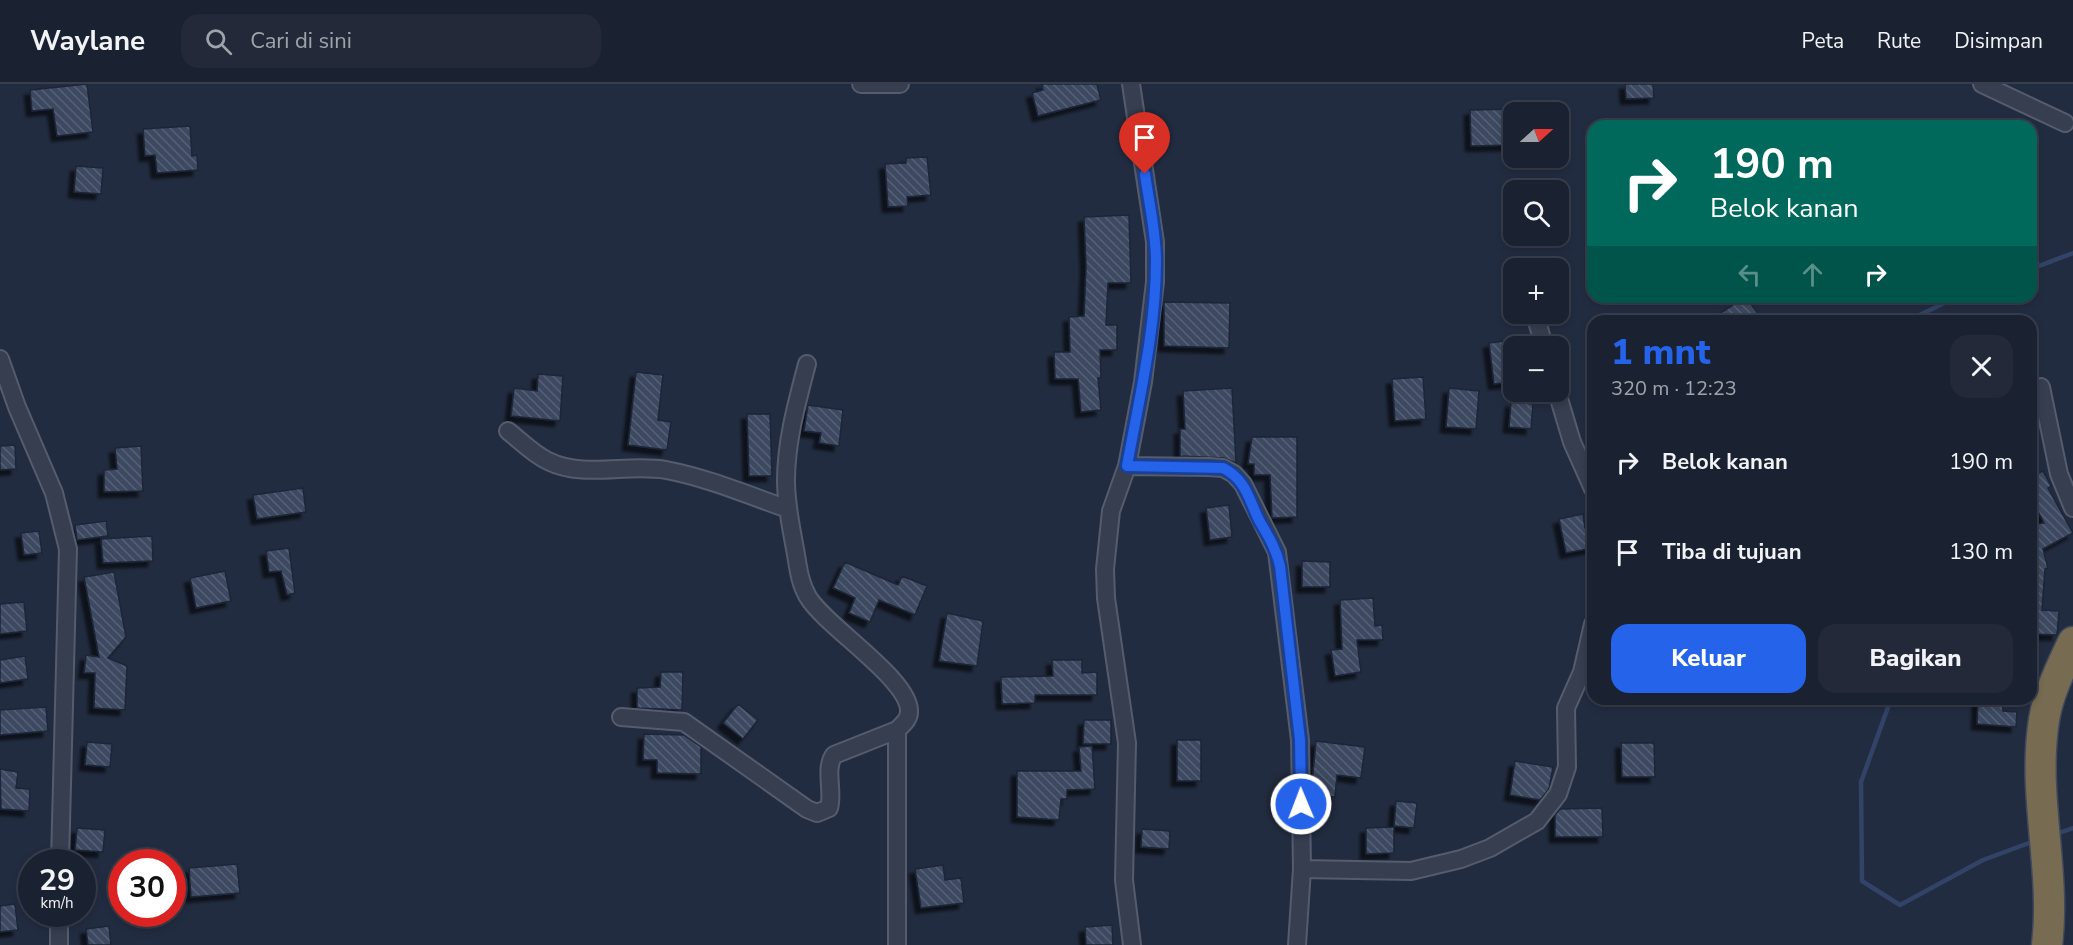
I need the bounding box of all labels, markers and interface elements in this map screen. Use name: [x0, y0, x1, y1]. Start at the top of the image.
search box: [181, 14, 601, 68]
text: Waylane: [30, 22, 145, 60]
icon: search: [202, 25, 235, 58]
text: Cari di sini: [250, 26, 352, 56]
text: Peta: [1802, 27, 1844, 55]
text: Rute: [1877, 27, 1921, 55]
text: Disimpan: [1954, 27, 2043, 55]
north arrow: [1503, 102, 1569, 168]
map controls: [1503, 102, 1569, 402]
pin: [1119, 112, 1170, 174]
icon: arrive: [1128, 121, 1161, 154]
text: 190 m: [1710, 136, 1834, 193]
icon: right: [1611, 144, 1689, 222]
button: search: [1503, 180, 1569, 246]
text: Belok kanan: [1710, 190, 1859, 227]
button: +: [1503, 258, 1569, 324]
icon: left: [1733, 258, 1766, 291]
icon: ahead: [1796, 258, 1829, 291]
icon: right: [1859, 258, 1892, 291]
text: 1 mnt: [1611, 328, 1711, 377]
button: close: [1950, 335, 2013, 398]
button: −: [1503, 336, 1569, 402]
text: 320 m · 12:23: [1611, 375, 1737, 402]
icon: right: [1611, 446, 1644, 479]
text: Belok kanan: [1662, 447, 1788, 477]
text: 190 m: [1949, 447, 2013, 477]
icon: arrive: [1611, 536, 1644, 569]
text: Tiba di tujuan: [1662, 537, 1802, 567]
text: 130 m: [1949, 537, 2013, 567]
button: Keluar: [1611, 624, 1806, 693]
button: Bagikan: [1818, 624, 2013, 693]
position arrow: [1269, 772, 1333, 836]
speed limit sign: 30: [108, 849, 186, 927]
text: 29: [39, 860, 75, 901]
text: km/h: [40, 893, 74, 913]

